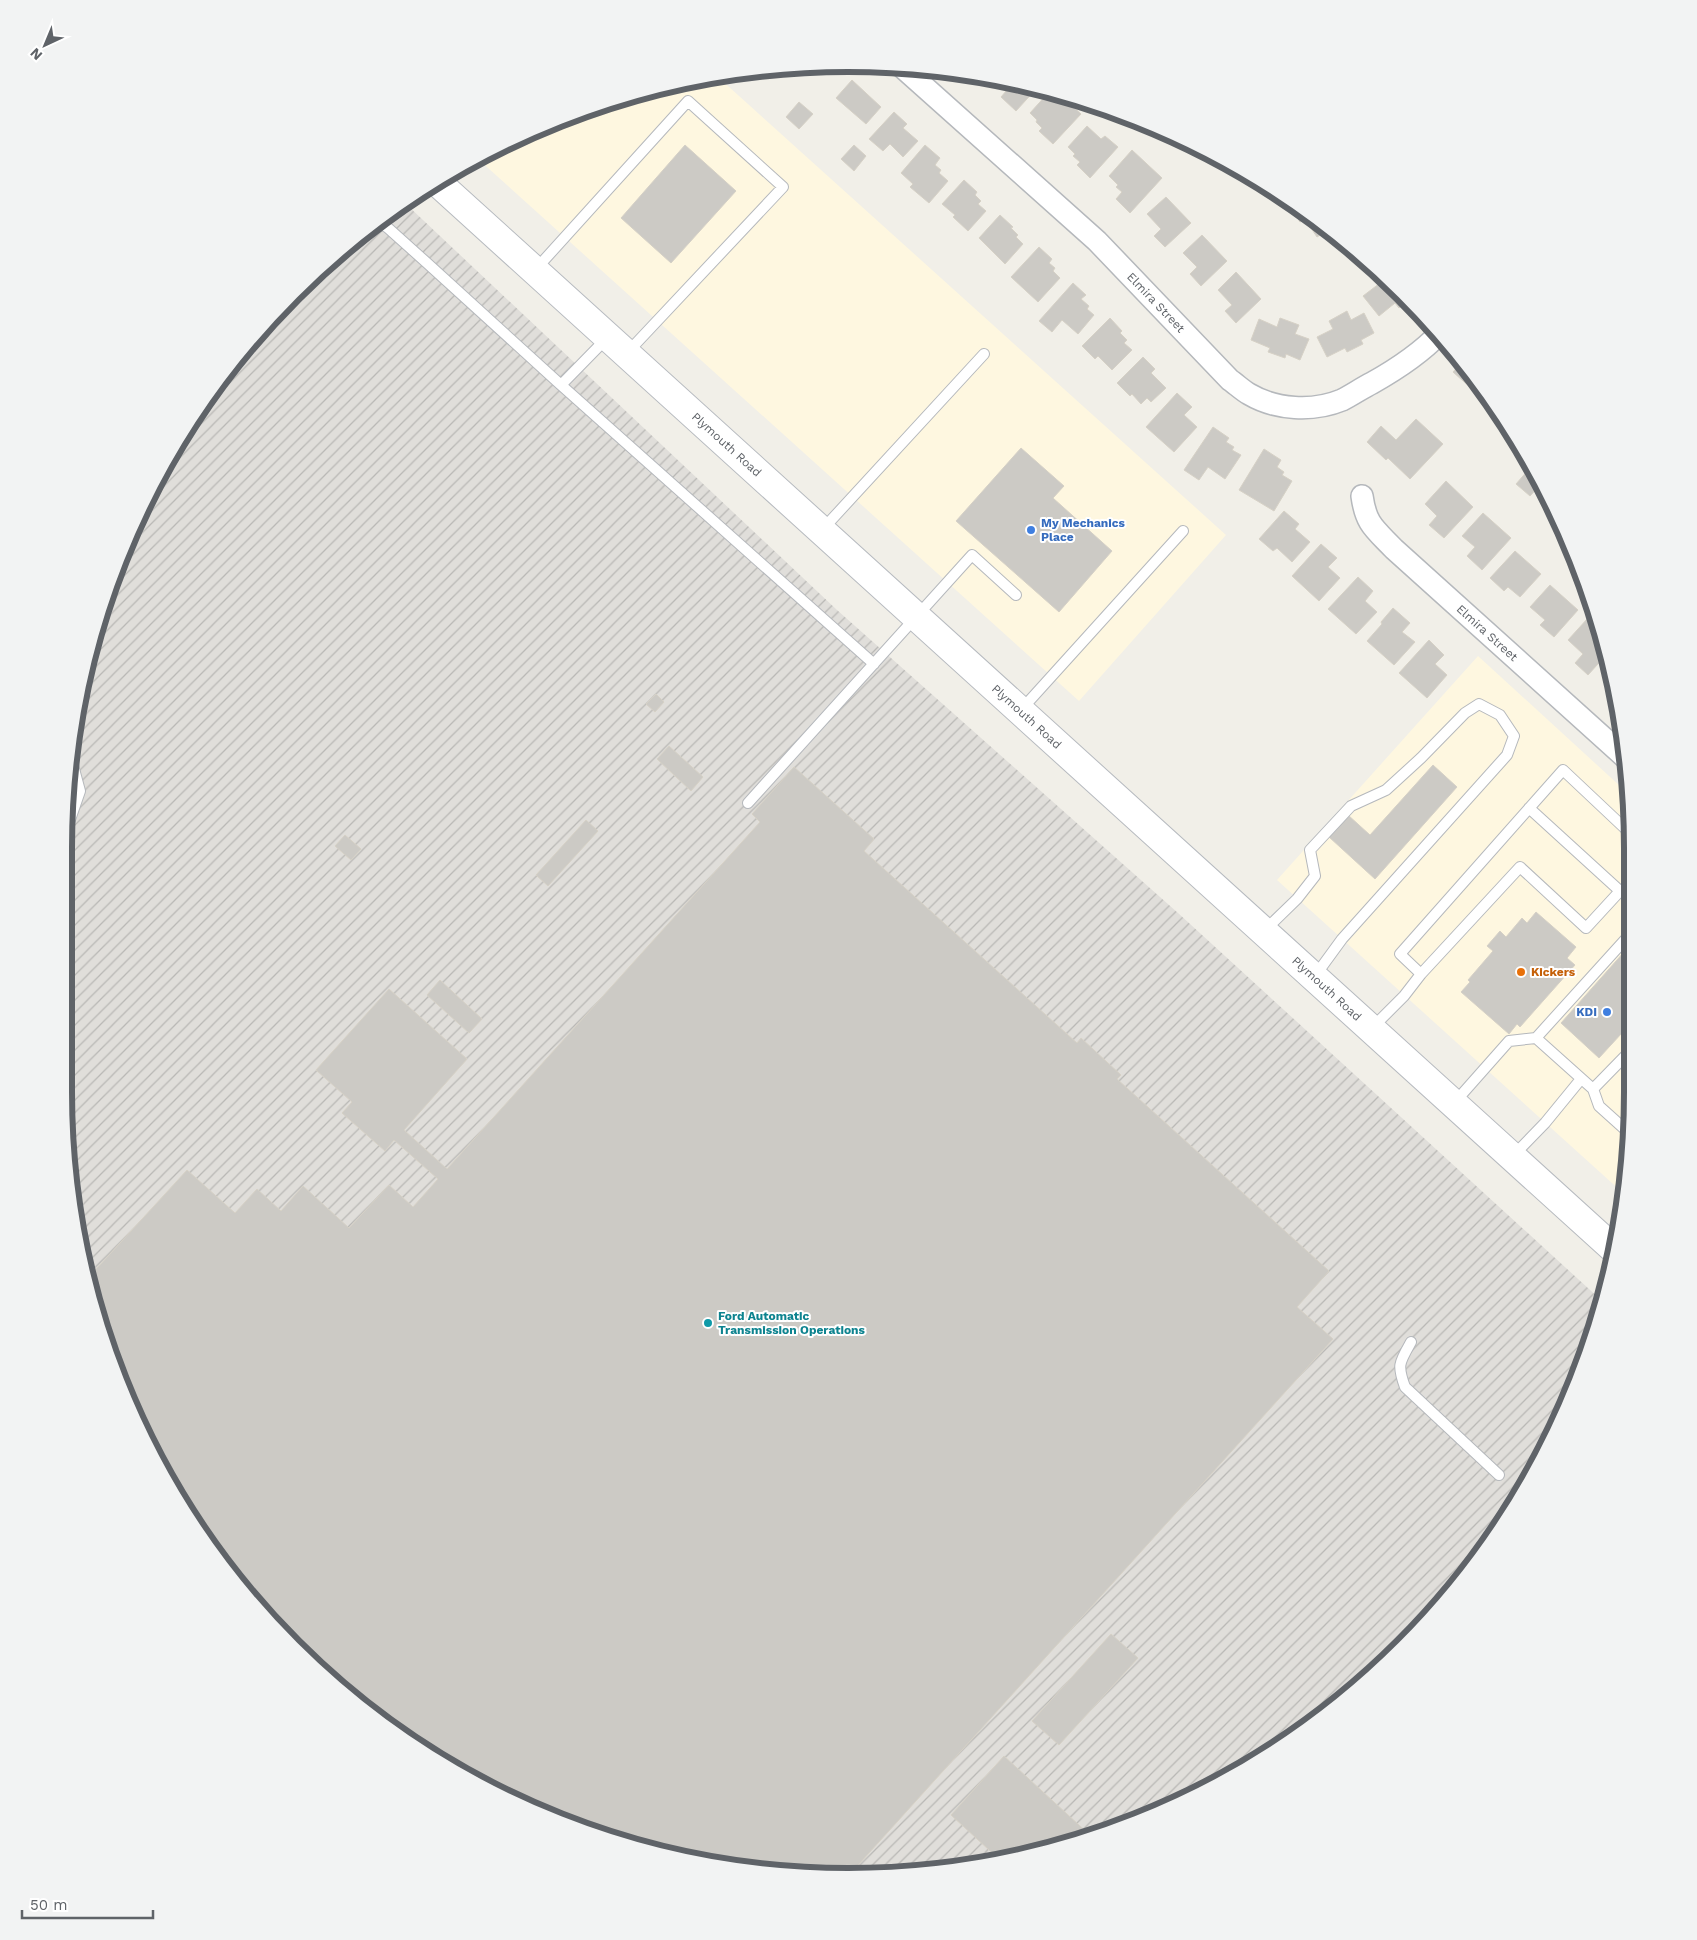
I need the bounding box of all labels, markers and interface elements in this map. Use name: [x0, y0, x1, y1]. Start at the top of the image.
north arrow: [20, 20, 70, 70]
text: N: [27, 45, 45, 64]
street label: Elmira Street: [1124, 270, 1188, 335]
street label: Plymouth Road: [689, 410, 764, 480]
place label: My Mechanics Place: [1041, 516, 1126, 544]
marker: My Mechanics Place: [1025, 524, 1037, 536]
street label: Elmira Street: [1454, 602, 1521, 664]
street label: Plymouth Road: [989, 682, 1064, 752]
street label: Plymouth Road: [1289, 954, 1364, 1024]
place label: Kickers: [1531, 965, 1576, 979]
marker: Kickers: [1515, 966, 1527, 978]
place label: KDI: [1576, 1005, 1597, 1019]
marker: KDI: [1601, 1006, 1613, 1018]
place label: Ford Automatic Transmission Operations: [718, 1309, 866, 1337]
marker: Ford Automatic Transmission Operations: [702, 1317, 714, 1329]
scale bar: [22, 1888, 154, 1920]
text: 50 m: [30, 1896, 67, 1914]

